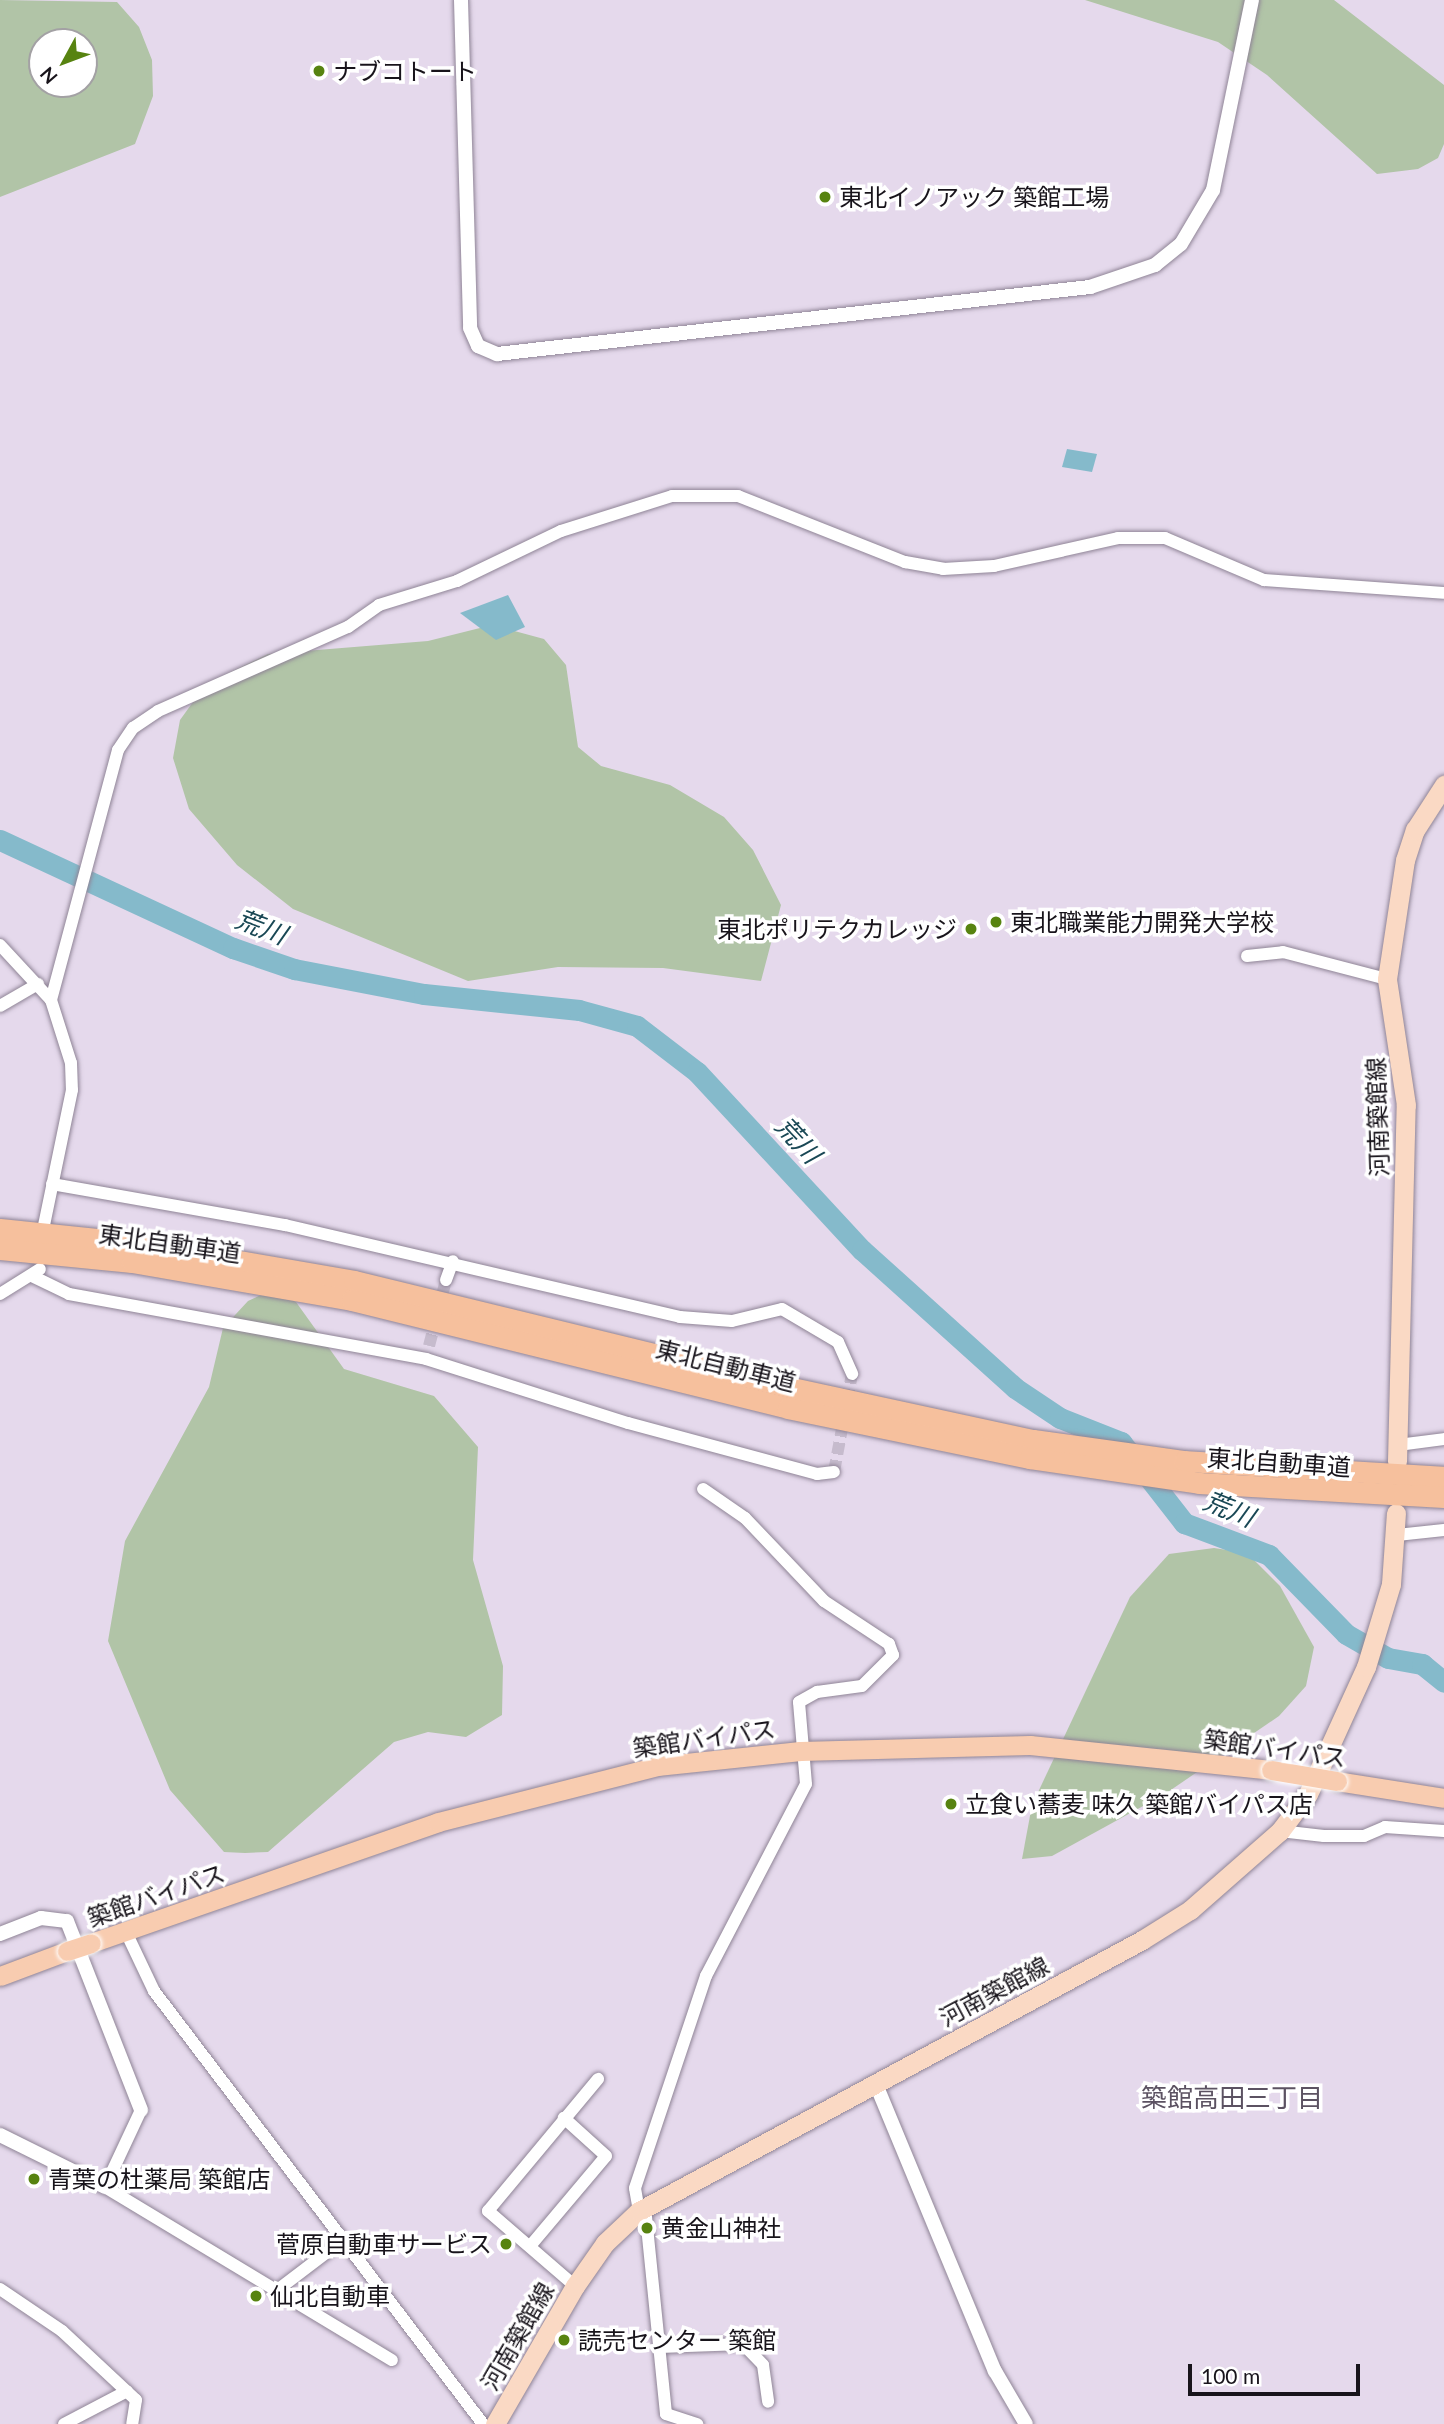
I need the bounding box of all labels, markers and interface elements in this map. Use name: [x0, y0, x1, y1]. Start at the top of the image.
north arrow: [28, 28, 98, 98]
place label: ナブコトート: [333, 57, 477, 85]
text: N: [35, 63, 62, 89]
marker: ナブコトート: [311, 63, 327, 79]
place label: 東北イノアック 築館工場: [839, 183, 1109, 211]
marker: 東北イノアック 築館工場: [817, 189, 833, 205]
water label: 荒川: [231, 903, 291, 951]
place label: 東北職業能力開発大学校: [1010, 908, 1274, 936]
marker: 東北職業能力開発大学校: [988, 914, 1004, 930]
place label: 東北ポリテクカレッジ: [717, 915, 957, 943]
marker: 東北ポリテクカレッジ: [963, 921, 979, 937]
street label: 河南築館線: [1361, 1057, 1393, 1177]
water label: 荒川: [769, 1110, 827, 1170]
street label: 東北自動車道: [97, 1219, 243, 1267]
street label: 東北自動車道: [653, 1334, 799, 1396]
street label: 東北自動車道: [1206, 1443, 1352, 1481]
water label: 荒川: [1199, 1485, 1259, 1533]
street label: 築館バイパス: [631, 1714, 777, 1762]
street label: 築館バイパス: [1202, 1724, 1348, 1772]
place label: 立食い蕎麦 味久 築館バイパス店: [965, 1790, 1313, 1818]
marker: 立食い蕎麦 味久 築館バイパス店: [943, 1796, 959, 1812]
street label: 築館バイパス: [83, 1858, 229, 1932]
street label: 河南築館線: [934, 1950, 1054, 2032]
district label: 築館高田三丁目: [1141, 2082, 1323, 2114]
place label: 青葉の杜薬局 築館店: [48, 2165, 270, 2193]
marker: 青葉の杜薬局 築館店: [26, 2171, 42, 2187]
place label: 黄金山神社: [661, 2214, 781, 2242]
marker: 黄金山神社: [639, 2220, 655, 2236]
place label: 菅原自動車サービス: [276, 2230, 492, 2258]
marker: 菅原自動車サービス: [498, 2236, 514, 2252]
street label: 河南築館線: [475, 2277, 559, 2395]
place label: 仙北自動車: [270, 2282, 390, 2310]
marker: 仙北自動車: [248, 2288, 264, 2304]
place label: 読売センター 築館: [578, 2326, 776, 2354]
marker: 読売センター 築館: [556, 2332, 572, 2348]
scale bar: [1192, 2350, 1364, 2394]
text: 100 m: [1201, 2363, 1260, 2388]

